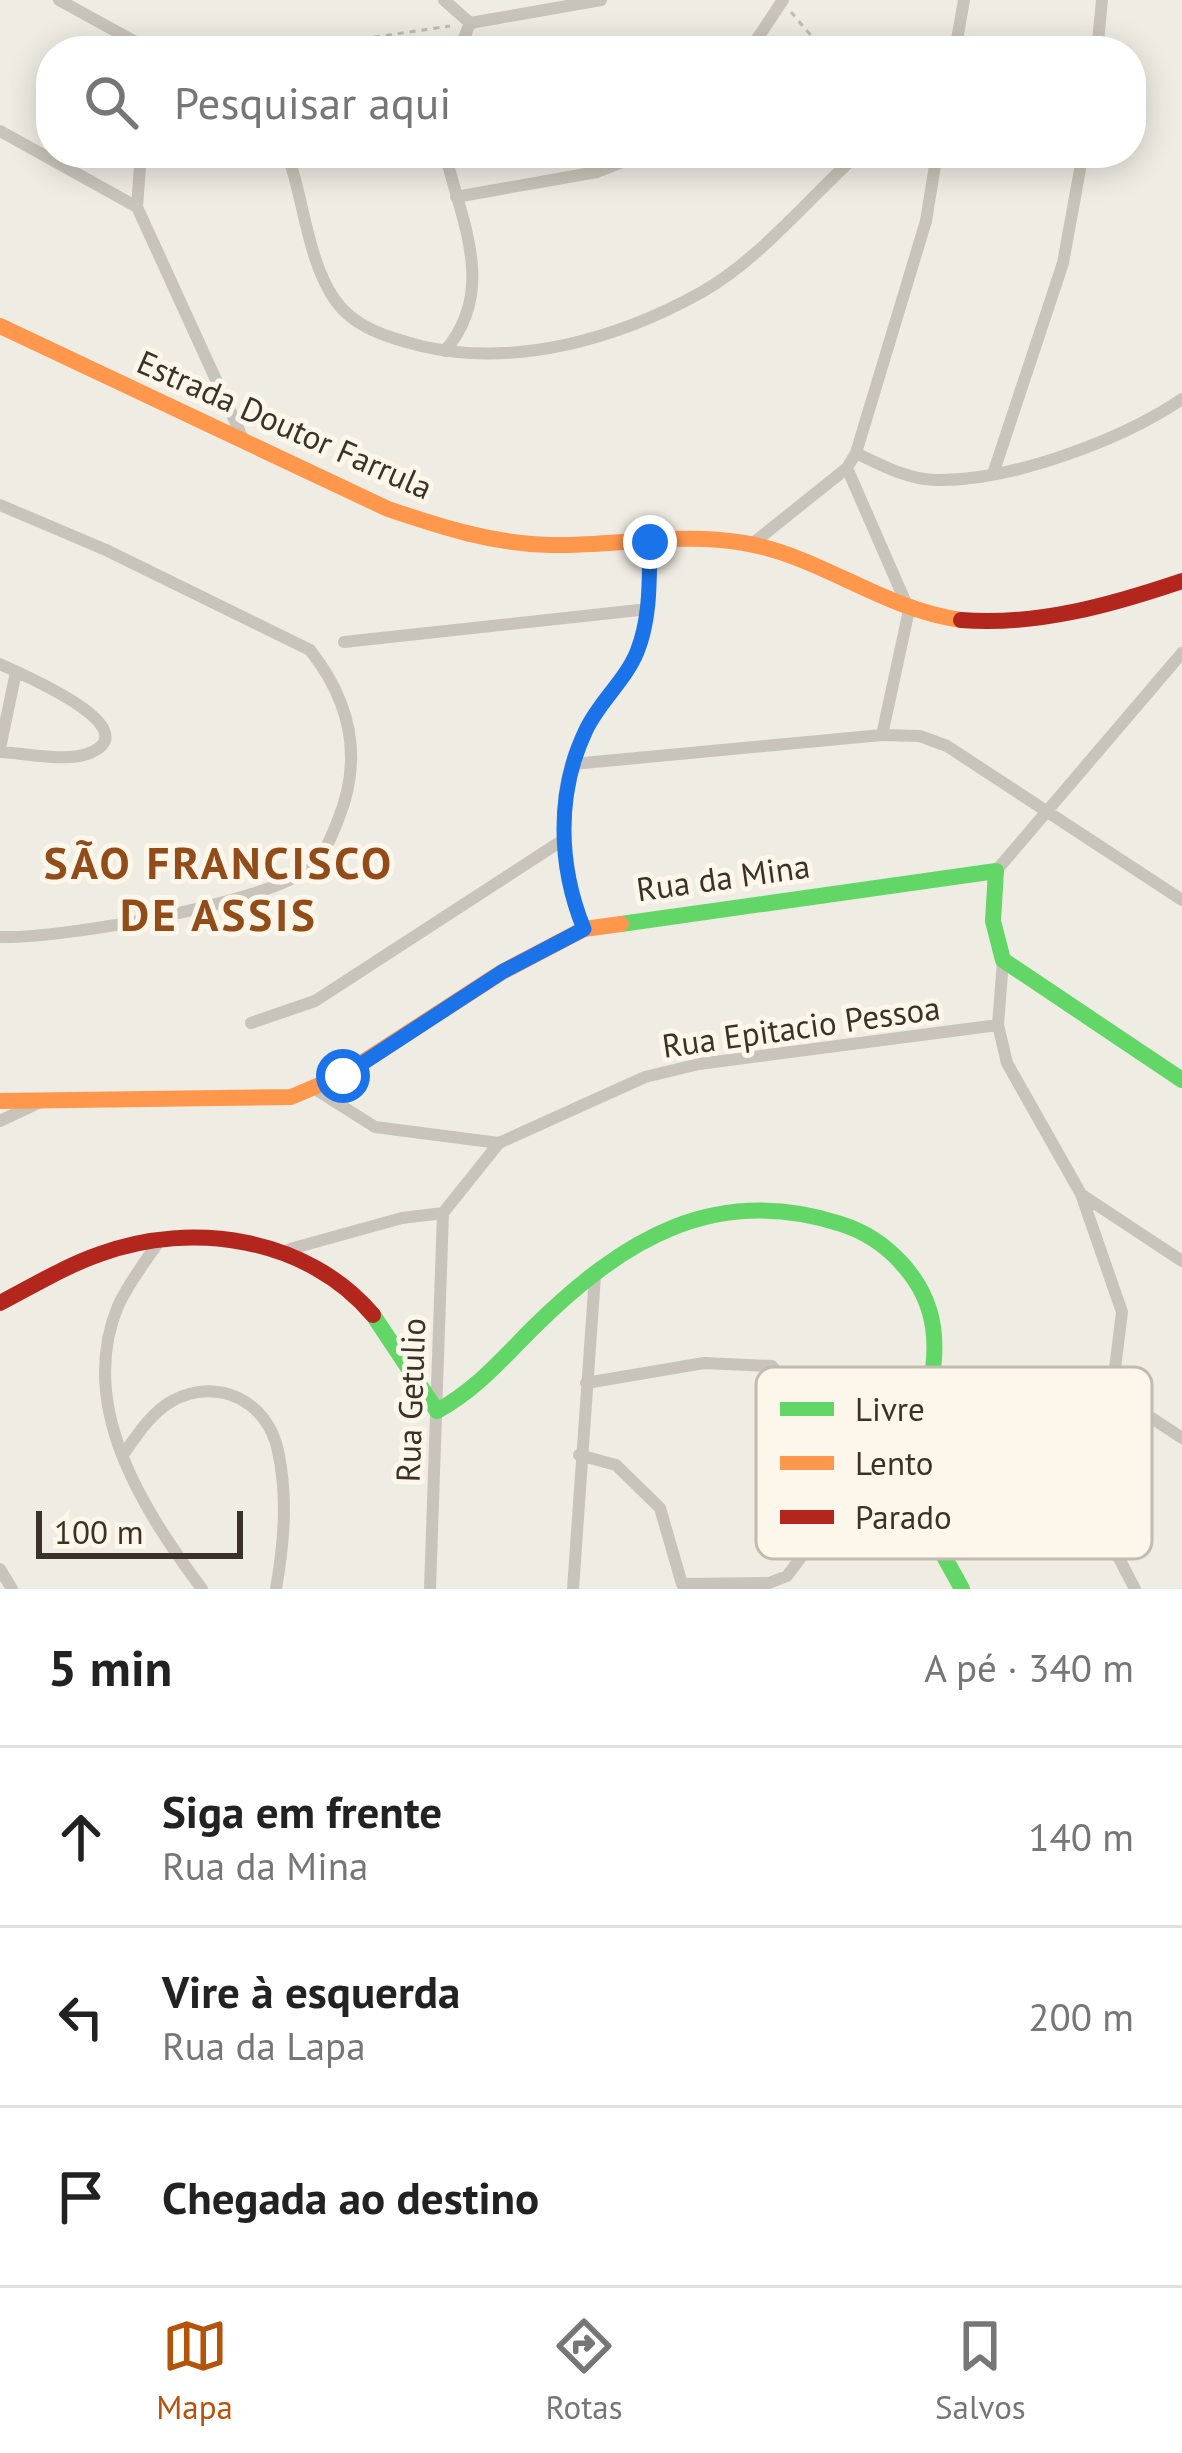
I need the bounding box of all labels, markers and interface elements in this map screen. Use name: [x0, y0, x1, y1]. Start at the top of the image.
search box: [36, 36, 1146, 168]
icon: search: [78, 69, 144, 135]
text: Pesquisar aqui: [174, 73, 451, 131]
street label: Estrada Doutor Farrula: [131, 340, 439, 508]
route end: [623, 515, 677, 569]
district label: SÃO FRANCISCO DE ASSIS: [44, 833, 394, 943]
street label: Rua da Mina: [634, 844, 812, 910]
street label: Rua Epitacio Pessoa: [659, 985, 943, 1067]
route start: [316, 1049, 370, 1103]
street label: Rua Getulio: [386, 1317, 434, 1483]
legend: [756, 1367, 1152, 1559]
text: Livre: [855, 1387, 925, 1430]
text: Lento: [855, 1441, 933, 1484]
text: Parado: [855, 1495, 952, 1538]
scale bar: [36, 1505, 243, 1558]
text: 100 m: [54, 1510, 144, 1553]
text: 5 min: [48, 1634, 172, 1700]
text: A pé · 340 m: [924, 1642, 1134, 1693]
text: Siga em frente: [162, 1782, 442, 1840]
icon: ahead: [48, 1804, 114, 1870]
text: 140 m: [1028, 1811, 1134, 1862]
text: Rua da Mina: [162, 1840, 368, 1891]
text: Vire à esquerda: [162, 1962, 460, 2020]
icon: left: [48, 1984, 114, 2050]
text: 200 m: [1028, 1991, 1134, 2042]
text: Rua da Lapa: [162, 2020, 366, 2071]
icon: arrive: [48, 2164, 114, 2230]
text: Chegada ao destino: [162, 2168, 539, 2226]
tab: Mapa: [156, 2313, 233, 2428]
tab: Rotas: [545, 2313, 623, 2428]
tab: Salvos: [935, 2313, 1026, 2428]

